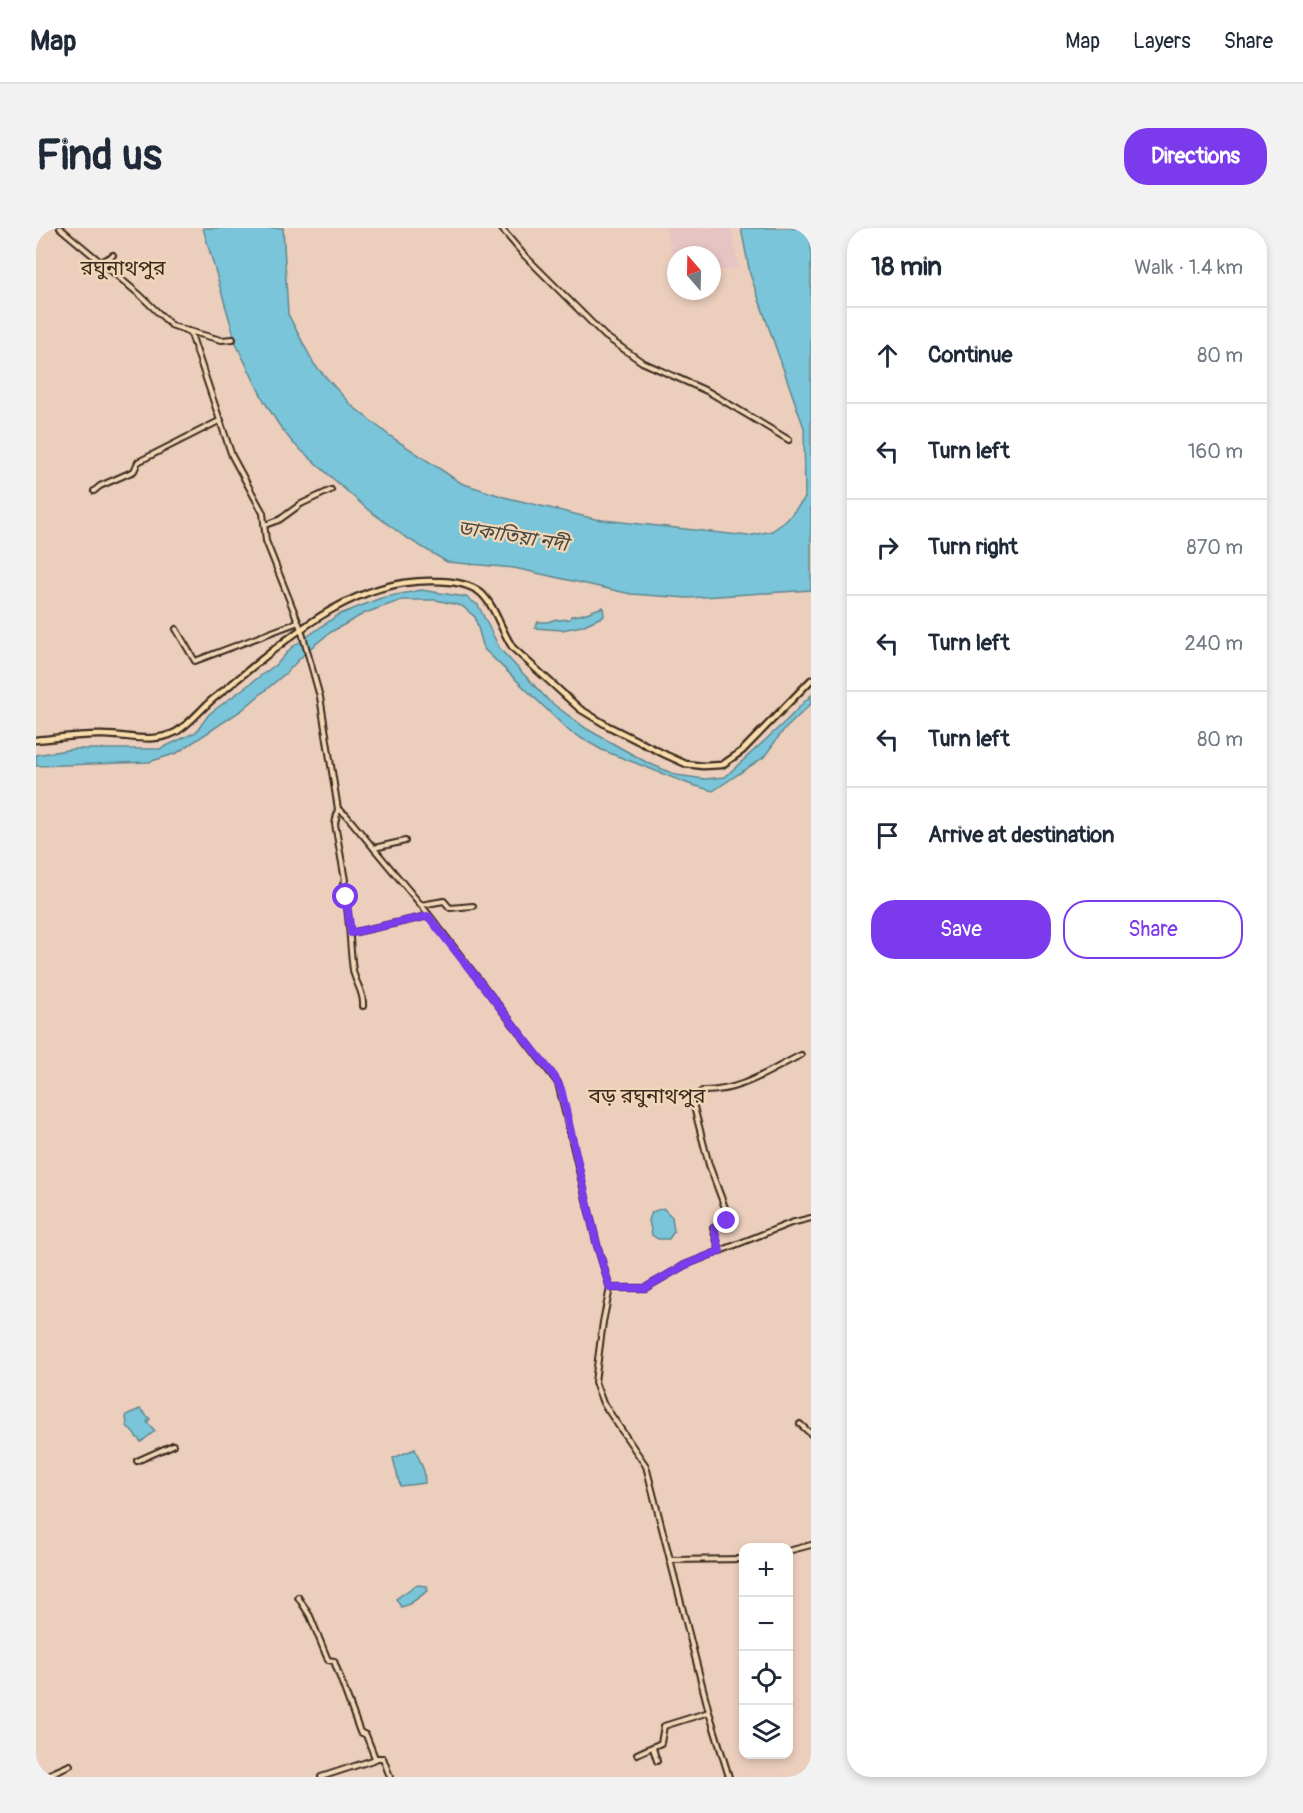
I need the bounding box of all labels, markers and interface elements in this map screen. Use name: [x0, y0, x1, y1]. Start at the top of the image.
text: Map: [30, 24, 76, 59]
text: Map: [1065, 28, 1100, 55]
text: Layers: [1133, 28, 1191, 55]
text: Share: [1224, 28, 1273, 55]
button: Directions: [1124, 128, 1267, 185]
text: Find us: [36, 130, 162, 182]
north arrow: [667, 246, 721, 300]
text: 18 min: [871, 251, 942, 283]
district label: রঘুনাথপুর: [80, 255, 166, 282]
text: Walk · 1.4 km: [1134, 255, 1243, 280]
icon: ahead: [871, 339, 904, 372]
text: Continue: [928, 341, 1012, 369]
text: 80 m: [1197, 343, 1243, 368]
icon: left: [871, 435, 904, 468]
text: Turn left: [928, 437, 1010, 465]
text: 160 m: [1188, 439, 1243, 464]
water label: ডাকাতিয়া নদী: [456, 515, 573, 558]
icon: right: [871, 531, 904, 564]
text: Turn right: [928, 533, 1018, 561]
text: 870 m: [1187, 535, 1243, 560]
icon: left: [871, 627, 904, 660]
text: Turn left: [928, 629, 1010, 657]
text: 240 m: [1184, 631, 1243, 656]
icon: left: [871, 723, 904, 756]
text: Turn left: [928, 725, 1010, 753]
text: 80 m: [1197, 727, 1243, 752]
icon: arrive: [871, 819, 904, 852]
text: Arrive at destination: [928, 821, 1114, 849]
route start: [332, 883, 358, 909]
button: Save: [871, 900, 1051, 959]
button: Share: [1063, 900, 1243, 959]
district label: বড় রঘুনাথপুর: [588, 1083, 706, 1110]
route end: [713, 1207, 739, 1233]
map controls: [739, 1543, 793, 1759]
button: +: [739, 1543, 793, 1597]
button: −: [739, 1597, 793, 1651]
button: locate: [739, 1651, 793, 1705]
button: layers: [739, 1705, 793, 1759]

